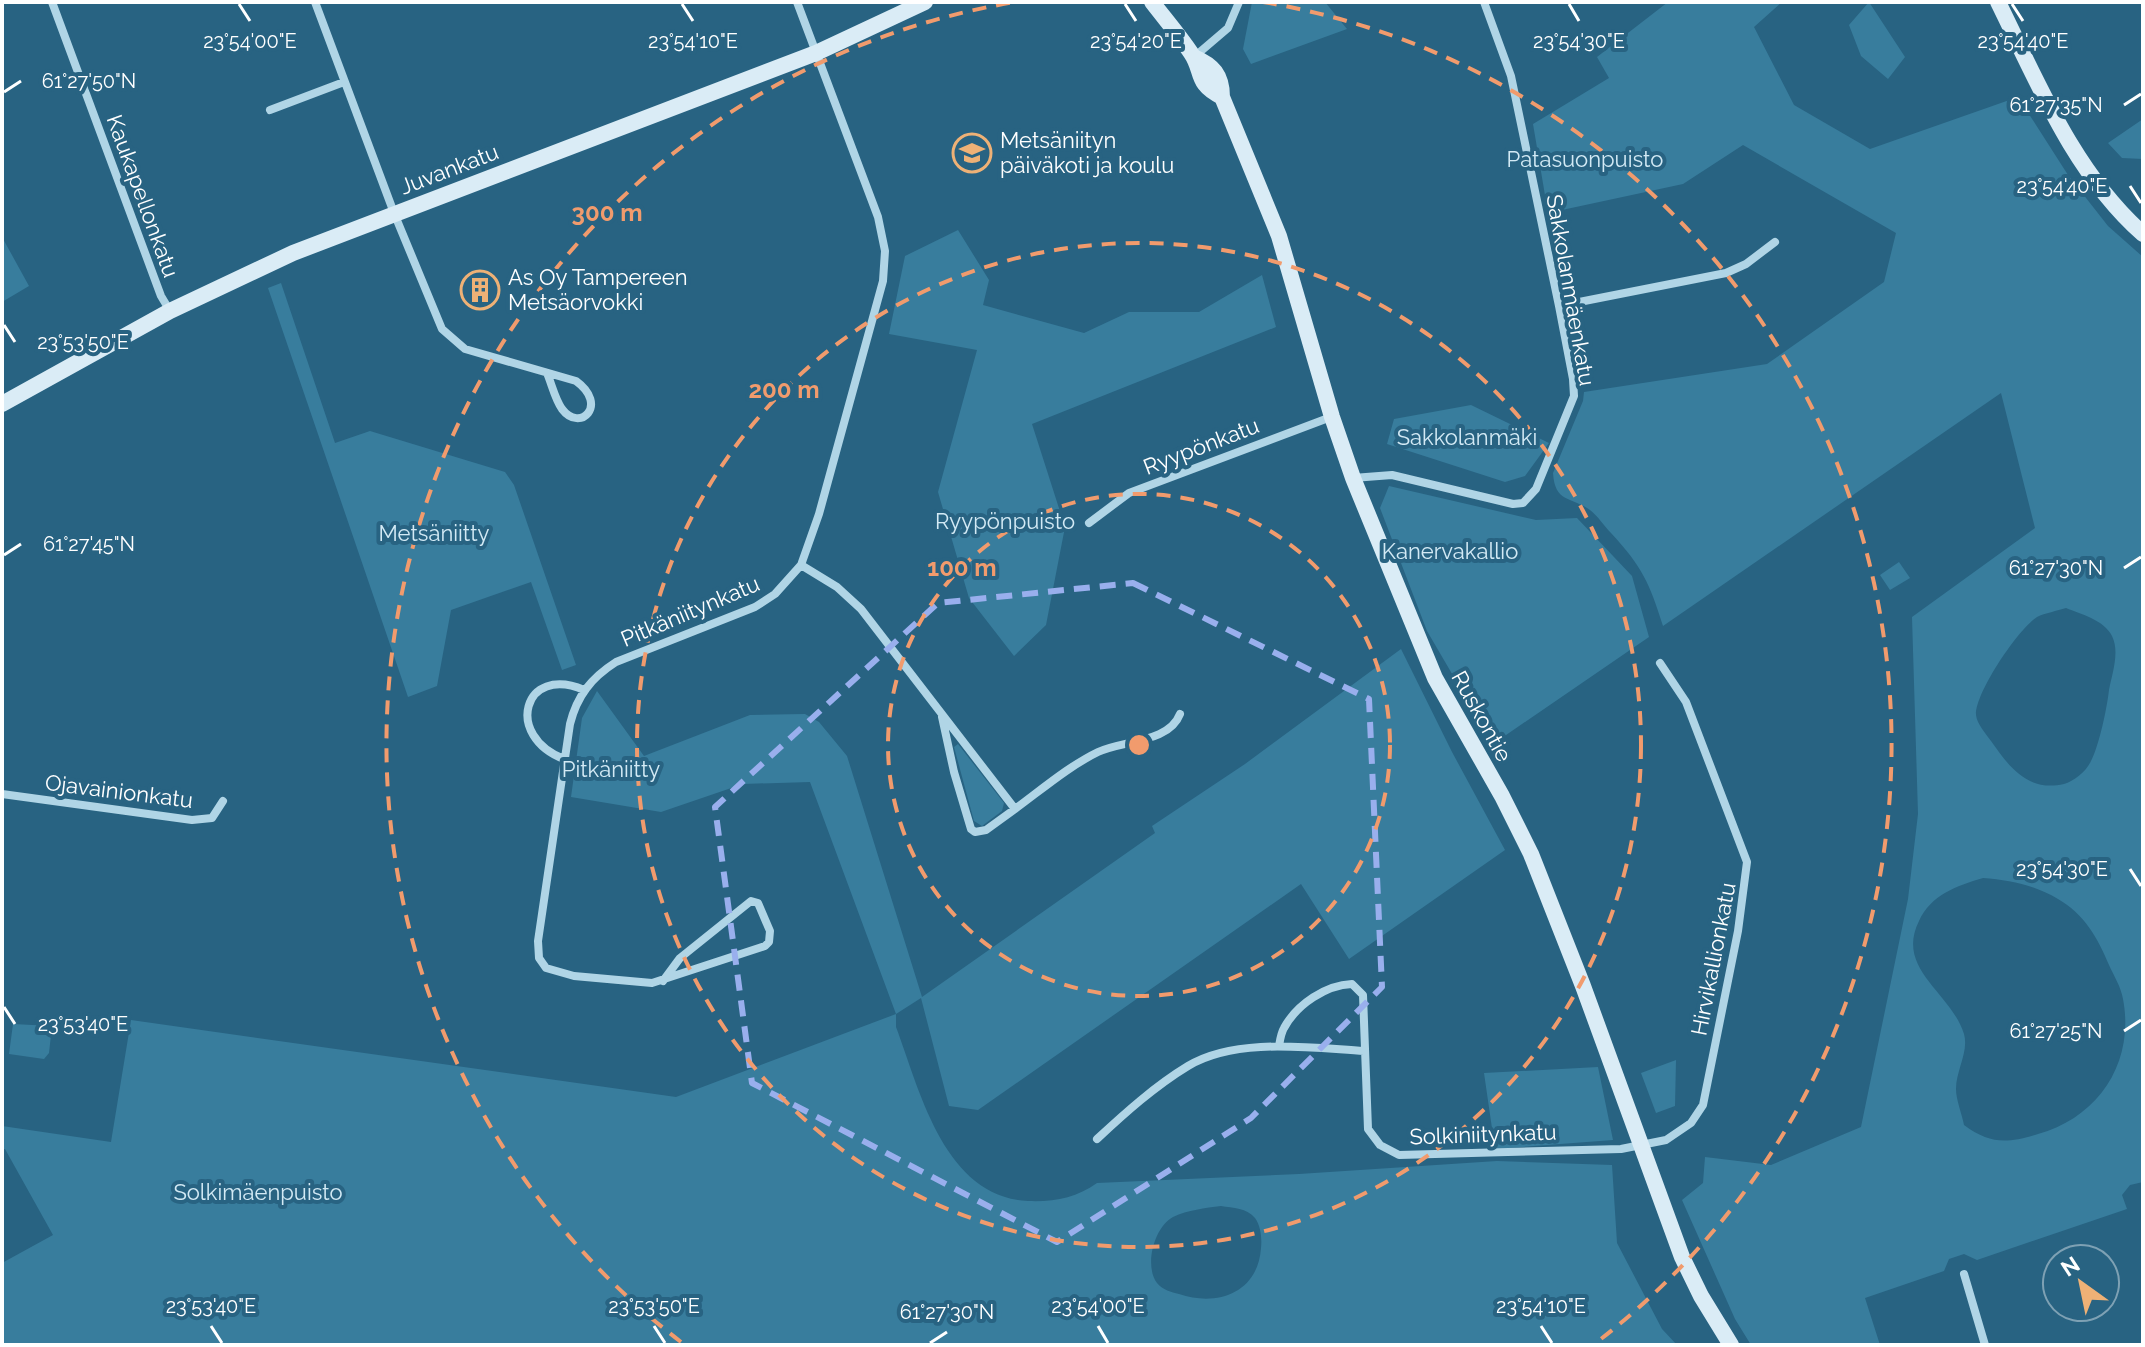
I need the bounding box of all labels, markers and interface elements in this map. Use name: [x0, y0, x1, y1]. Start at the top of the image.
text: 23°54'00"E: [203, 29, 297, 53]
text: 23°54'10"E: [648, 29, 738, 53]
text: 23°54'20"E: [1090, 29, 1182, 53]
text: 23°54'30"E: [1533, 29, 1625, 53]
text: 23°54'40"E: [1978, 29, 2068, 53]
text: 61°27'50"N: [42, 69, 136, 93]
text: 61°27'35"N: [2009, 93, 2103, 117]
street label: Kaukapellonkatu: [102, 111, 184, 281]
place label: Metsäniityn päiväkoti ja koulu: [1000, 127, 1174, 178]
school or university icon: Metsäniityn päiväkoti ja koulu: [951, 132, 993, 174]
street label: Juvankatu: [396, 138, 502, 200]
park label: Patasuonpuisto: [1507, 146, 1663, 172]
text: 23°54'40"E: [2017, 174, 2107, 198]
street label: Sakkolanmäenkatu: [1541, 192, 1601, 388]
text: 300 m: [572, 198, 642, 227]
place label: As Oy Tampereen Metsäorvokki: [508, 264, 688, 315]
building icon: As Oy Tampereen Metsäorvokki: [459, 269, 501, 311]
text: 23°53'50"E: [37, 330, 129, 354]
text: 200 m: [748, 375, 820, 404]
street label: Ryypönkatu: [1140, 412, 1262, 480]
park label: Sakkolanmäki: [1397, 424, 1537, 450]
park label: Ryypönpuisto: [935, 508, 1075, 534]
park label: Metsäniitty: [379, 520, 490, 546]
text: 61°27'45"N: [43, 532, 135, 556]
park label: Kanervakallio: [1382, 538, 1518, 564]
text: 100 m: [927, 553, 997, 582]
text: 61°27'30"N: [2009, 556, 2103, 580]
street label: Pitkäniitynkatu: [617, 570, 763, 652]
street label: Ruskontie: [1446, 666, 1518, 766]
centre of rings: [1125, 731, 1153, 759]
park label: Pitkäniitty: [562, 756, 660, 782]
street label: Ojavainionkatu: [44, 769, 194, 813]
text: 23°54'30"E: [2016, 857, 2108, 881]
street label: Hirvikallionkatu: [1685, 880, 1741, 1038]
text: 23°53'40"E: [38, 1012, 128, 1036]
text: 61°27'25"N: [2009, 1019, 2103, 1043]
street label: Solkiniitynkatu: [1409, 1118, 1557, 1150]
park label: Solkimäenpuisto: [173, 1179, 343, 1205]
north arrow: [2041, 1243, 2121, 1323]
text: N: [2056, 1251, 2084, 1282]
text: 23°53'40"E: [166, 1294, 256, 1318]
text: 23°53'50"E: [608, 1294, 700, 1318]
text: 23°54'00"E: [1051, 1294, 1145, 1318]
text: 23°54'10"E: [1496, 1294, 1586, 1318]
text: 61°27'30"N: [900, 1300, 994, 1324]

